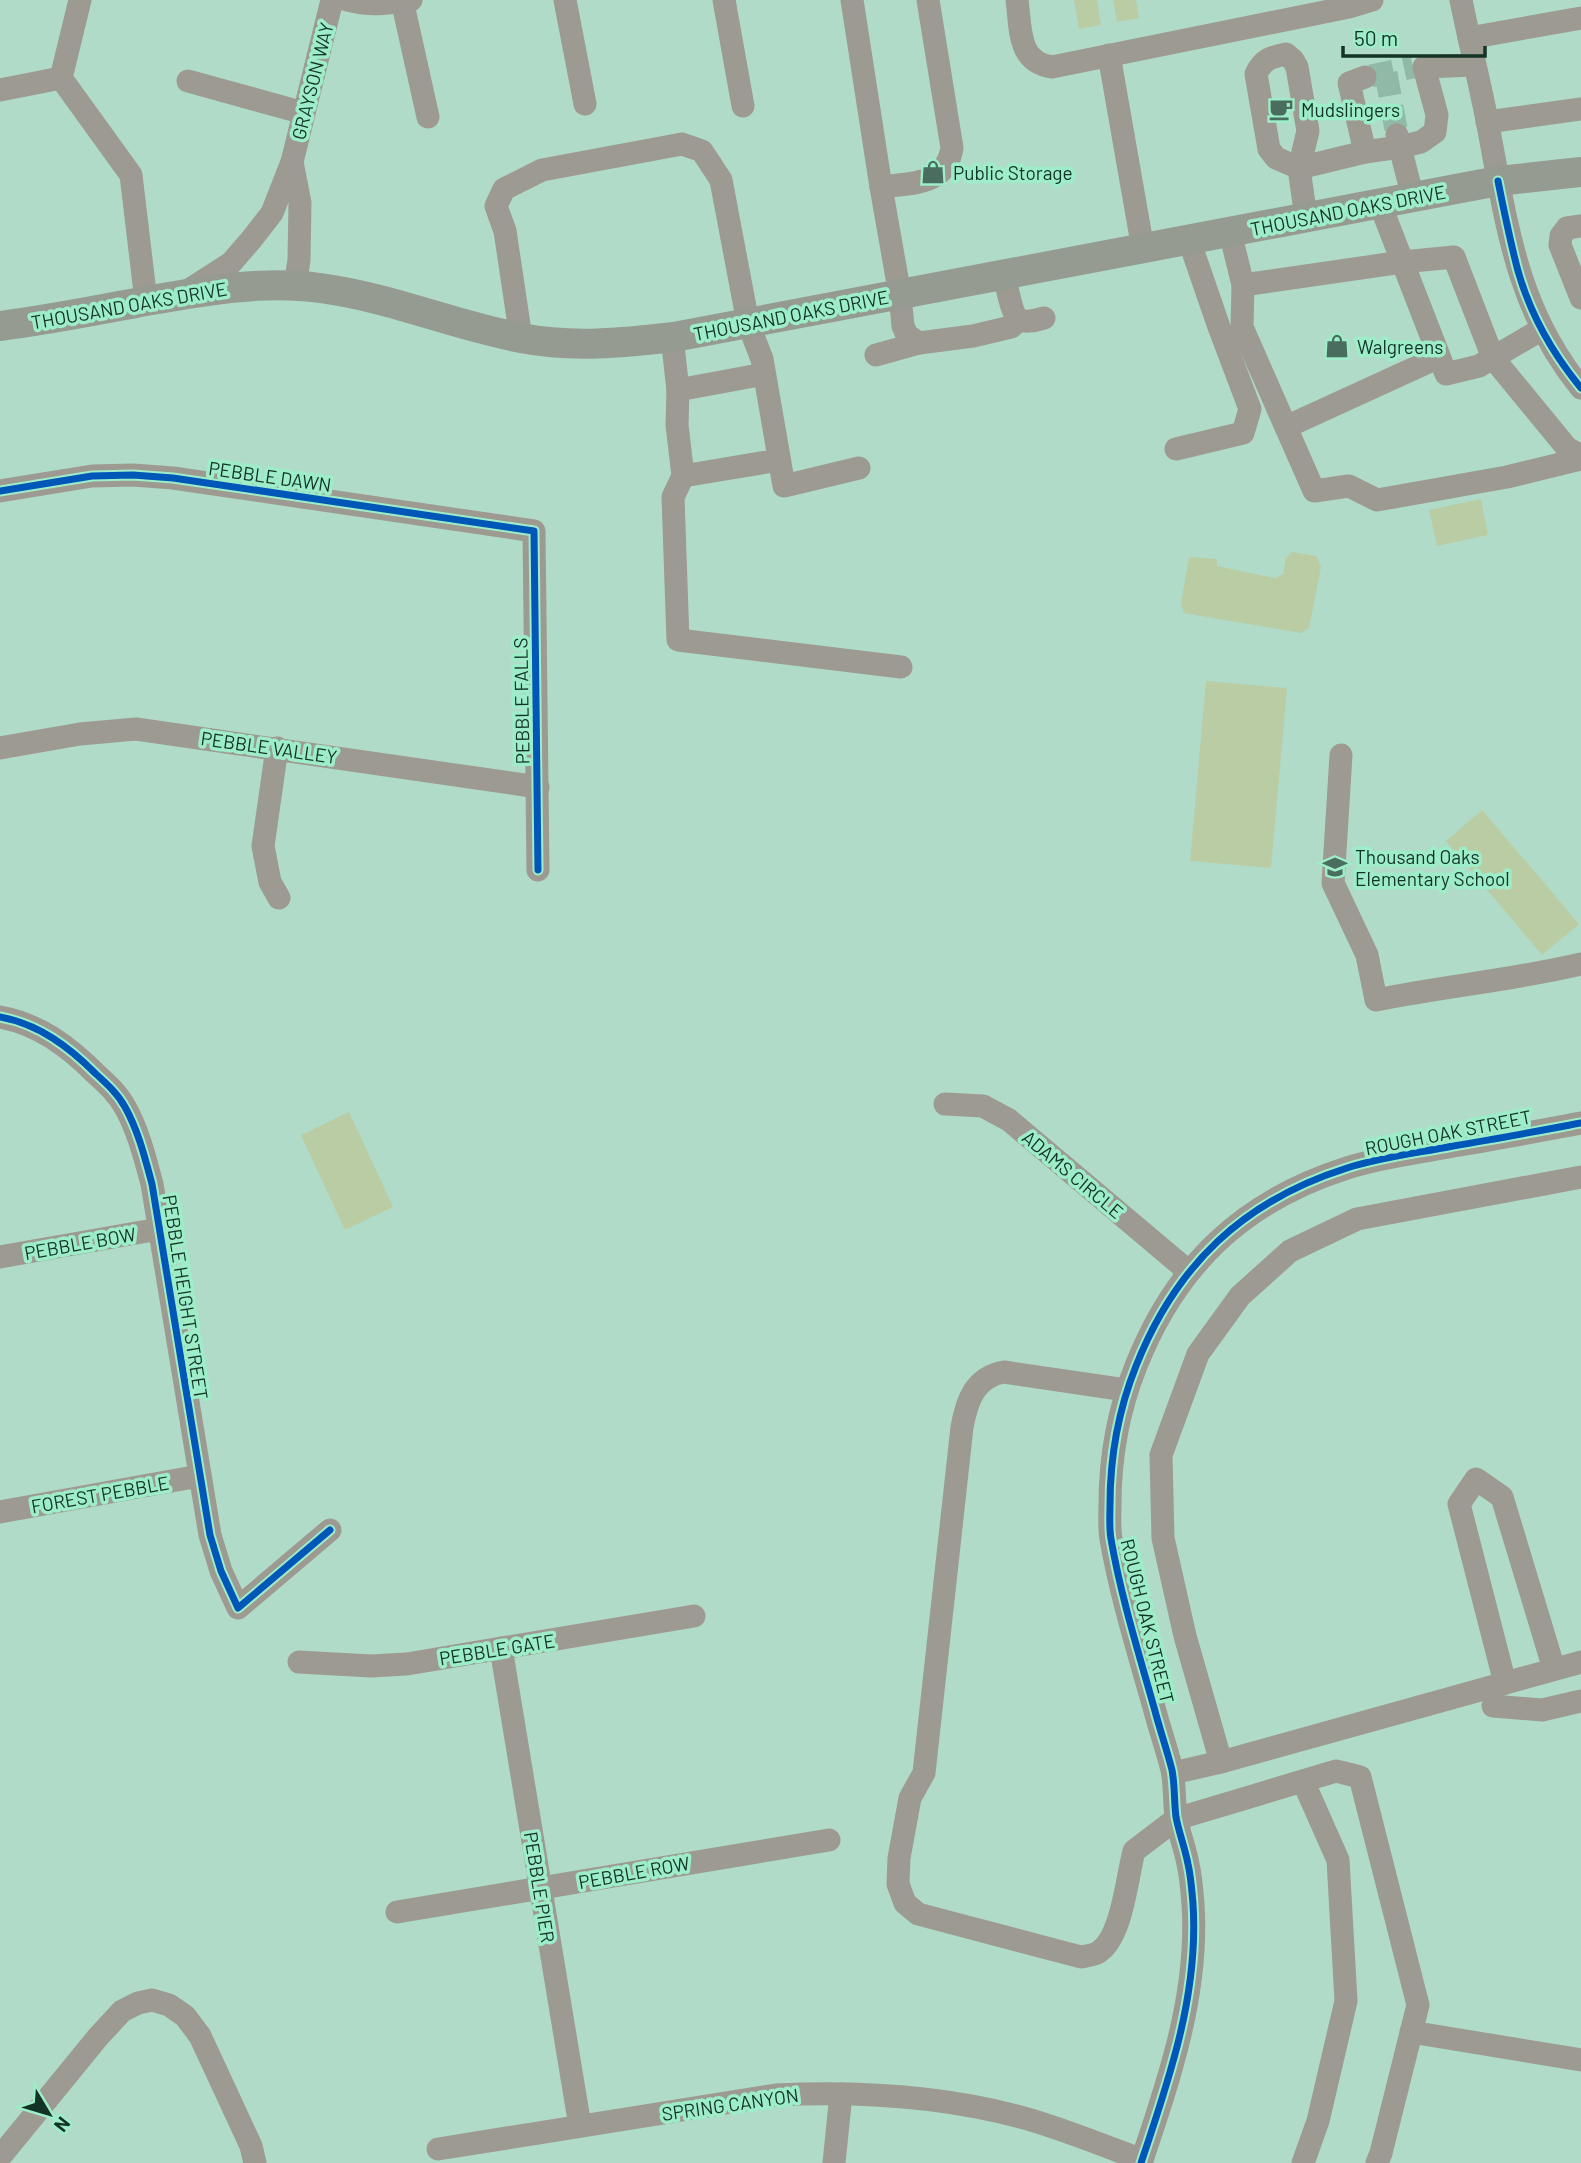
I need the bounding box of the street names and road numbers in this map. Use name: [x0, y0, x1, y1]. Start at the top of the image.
street label: GRAYSON WAY: [286, 20, 338, 142]
street label: THOUSAND OAKS DRIVE: [1248, 180, 1448, 240]
street label: THOUSAND OAKS DRIVE: [29, 276, 229, 334]
street label: THOUSAND OAKS DRIVE: [691, 285, 891, 345]
street label: PEBBLE DAWN: [207, 456, 333, 496]
street label: PEBBLE FALLS: [508, 637, 534, 765]
street label: PEBBLE VALLEY: [199, 726, 339, 768]
street label: ROUGH OAK STREET: [1363, 1105, 1533, 1159]
street label: ADAMS CIRCLE: [1018, 1125, 1128, 1223]
street label: PEBBLE HEIGHT STREET: [158, 1193, 214, 1401]
street label: PEBBLE BOW: [22, 1222, 138, 1264]
street label: FOREST PEBBLE: [29, 1471, 171, 1517]
street label: ROUGH OAK STREET: [1116, 1536, 1180, 1706]
street label: PEBBLE GATE: [437, 1628, 557, 1670]
street label: PEBBLE PIER: [520, 1830, 560, 1944]
street label: PEBBLE ROW: [577, 1851, 692, 1893]
street label: SPRING CANYON: [660, 2083, 800, 2125]

